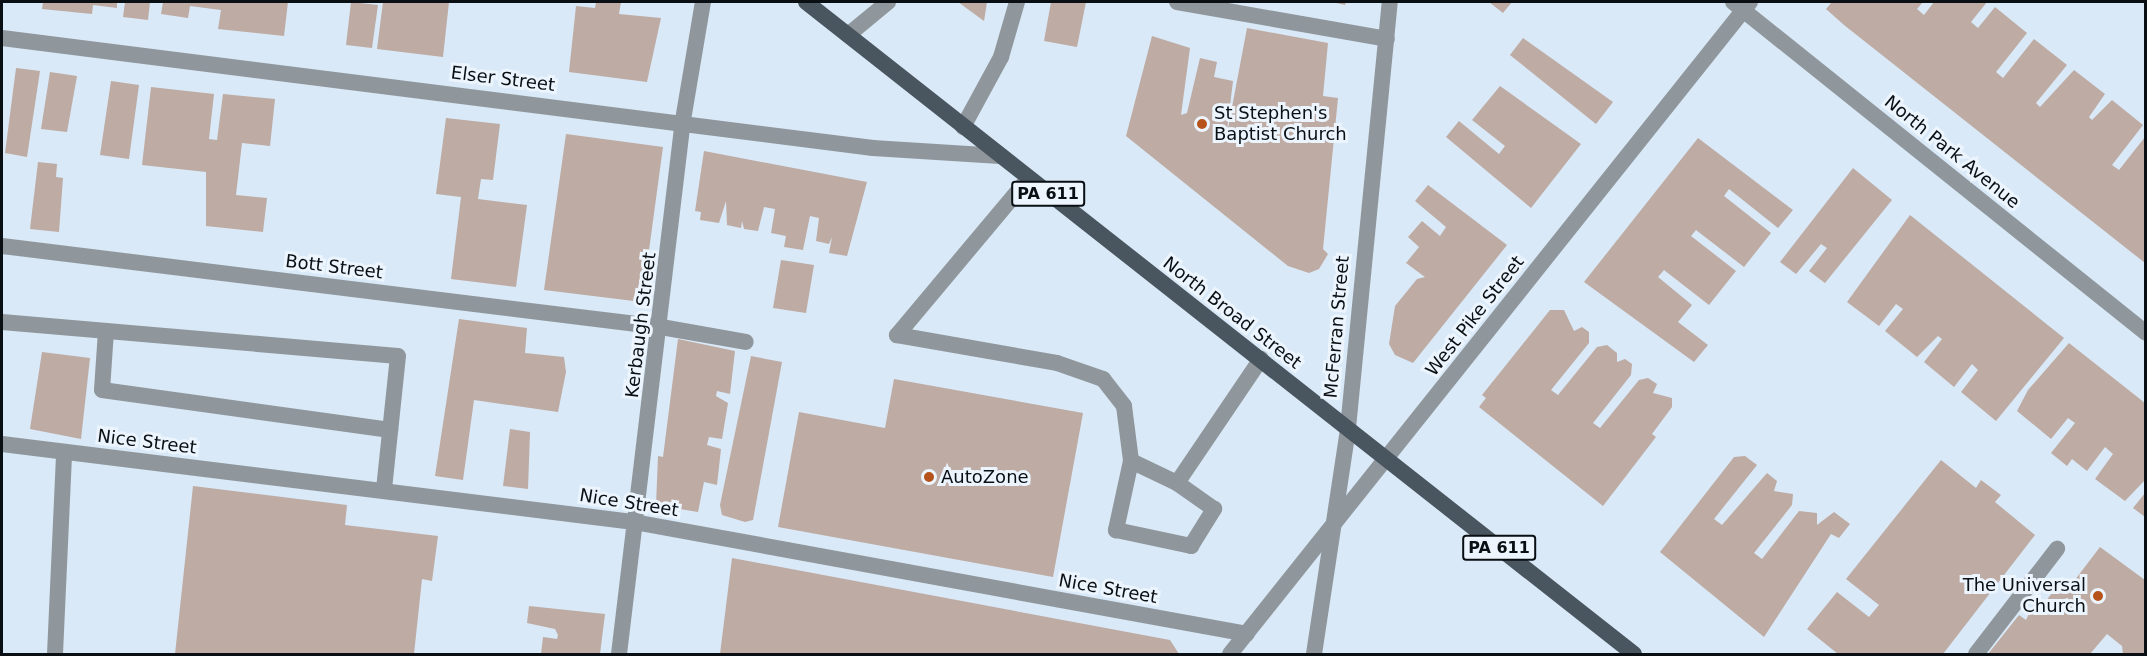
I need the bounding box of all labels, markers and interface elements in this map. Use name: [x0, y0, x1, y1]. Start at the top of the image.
street label: Elser Street: [450, 62, 556, 96]
street label: North Park Avenue: [1880, 91, 2024, 213]
place label: St Stephen's Baptist Church: [1214, 103, 1347, 146]
marker: St Stephen's Baptist Church: [1195, 117, 1209, 131]
road number: PA 611: [1010, 181, 1086, 207]
street label: Bott Street: [284, 250, 384, 284]
street label: Kerbaugh Street: [621, 251, 661, 399]
street label: North Broad Street: [1159, 252, 1305, 374]
street label: West Pike Street: [1421, 252, 1529, 380]
street label: McFerran Street: [1320, 255, 1354, 399]
street label: Nice Street: [96, 425, 198, 459]
place label: AutoZone: [941, 466, 1029, 488]
marker: AutoZone: [922, 470, 936, 484]
street label: Nice Street: [578, 485, 680, 521]
road number: PA 611: [1462, 535, 1537, 561]
street label: Nice Street: [1057, 570, 1159, 608]
place label: The Universal Church: [1963, 575, 2086, 618]
marker: The Universal Church: [2091, 589, 2105, 603]

